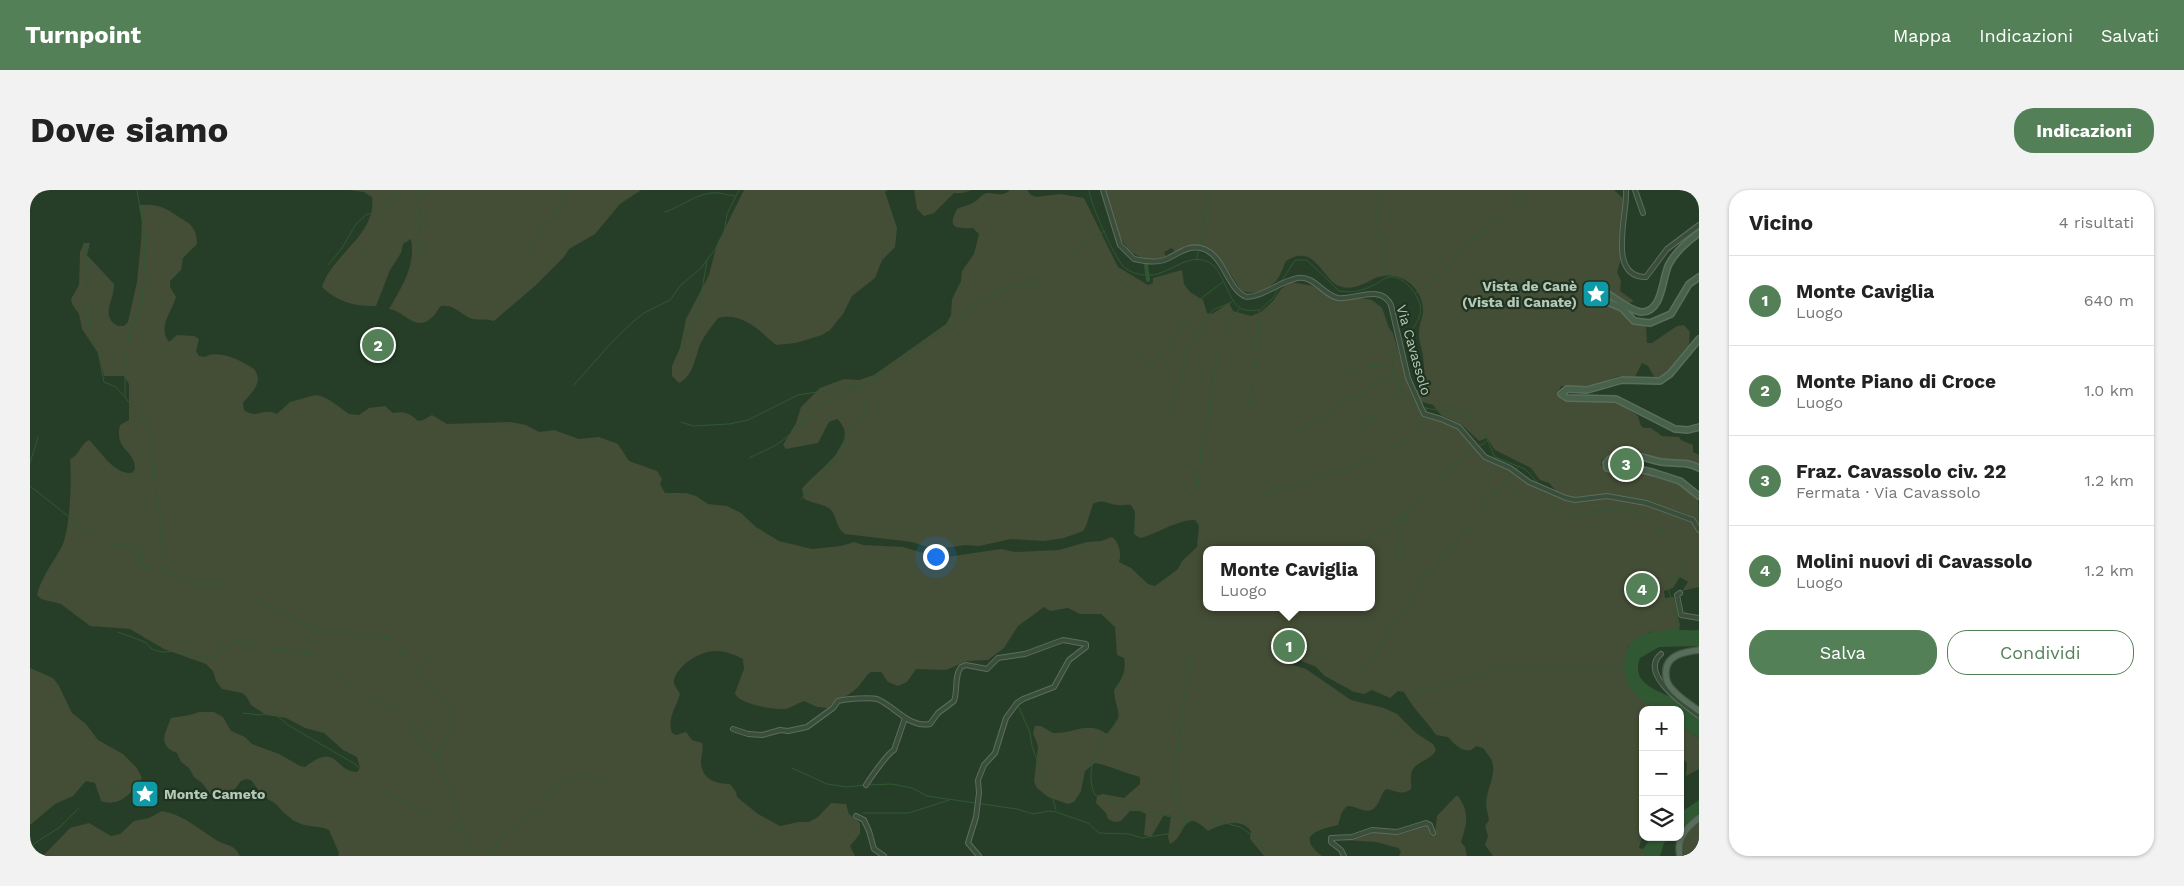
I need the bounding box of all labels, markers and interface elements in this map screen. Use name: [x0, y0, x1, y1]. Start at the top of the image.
text: Turnpoint: [25, 21, 141, 49]
text: Mappa: [1893, 25, 1951, 46]
text: Indicazioni: [1979, 25, 2073, 46]
text: Salvati: [2101, 25, 2159, 46]
button: Indicazioni: [2014, 108, 2154, 153]
text: Dove siamo: [30, 109, 228, 151]
text: Vicino: [1749, 210, 1813, 235]
text: 4 risultati: [2059, 213, 2134, 232]
place label: Vista de Canè (Vista di Canate): [1462, 278, 1577, 310]
place icon: Vista de Canè (Vista di Canate): [1581, 279, 1611, 309]
text: Monte Caviglia: [1796, 280, 1934, 303]
text: 1: [1762, 291, 1768, 310]
text: 640 m: [2084, 291, 2134, 310]
street label: Via Cavassolo: [1393, 303, 1435, 397]
text: Luogo: [1796, 303, 1843, 322]
pin: 2: [362, 326, 394, 364]
text: Monte Piano di Croce: [1796, 370, 1996, 393]
text: 2: [1760, 381, 1770, 400]
text: 1.0 km: [2084, 381, 2134, 400]
text: Luogo: [1796, 393, 1843, 412]
pin: 3: [1610, 445, 1642, 483]
text: Fraz. Cavassolo civ. 22: [1796, 460, 2006, 483]
text: 3: [1760, 471, 1770, 490]
text: 1.2 km: [2084, 471, 2134, 490]
text: Fermata · Via Cavassolo: [1796, 483, 1981, 502]
your location: [923, 544, 949, 570]
popup: [1203, 546, 1375, 611]
text: Molini nuovi di Cavassolo: [1796, 550, 2033, 573]
text: Monte Caviglia: [1220, 558, 1358, 581]
text: 4: [1760, 561, 1770, 580]
text: 1.2 km: [2084, 561, 2134, 580]
pin: 4: [1626, 570, 1658, 608]
text: Luogo: [1796, 573, 1843, 592]
text: Luogo: [1220, 581, 1267, 600]
pin: 1: [1273, 627, 1305, 665]
button: Salva: [1749, 630, 1937, 675]
button: Condividi: [1947, 630, 2134, 675]
map controls: [1639, 706, 1684, 841]
button: +: [1639, 706, 1684, 751]
button: −: [1639, 751, 1684, 796]
place icon: Monte Cameto: [130, 779, 160, 809]
place label: Monte Cameto: [164, 786, 265, 802]
button: layers: [1639, 796, 1684, 841]

